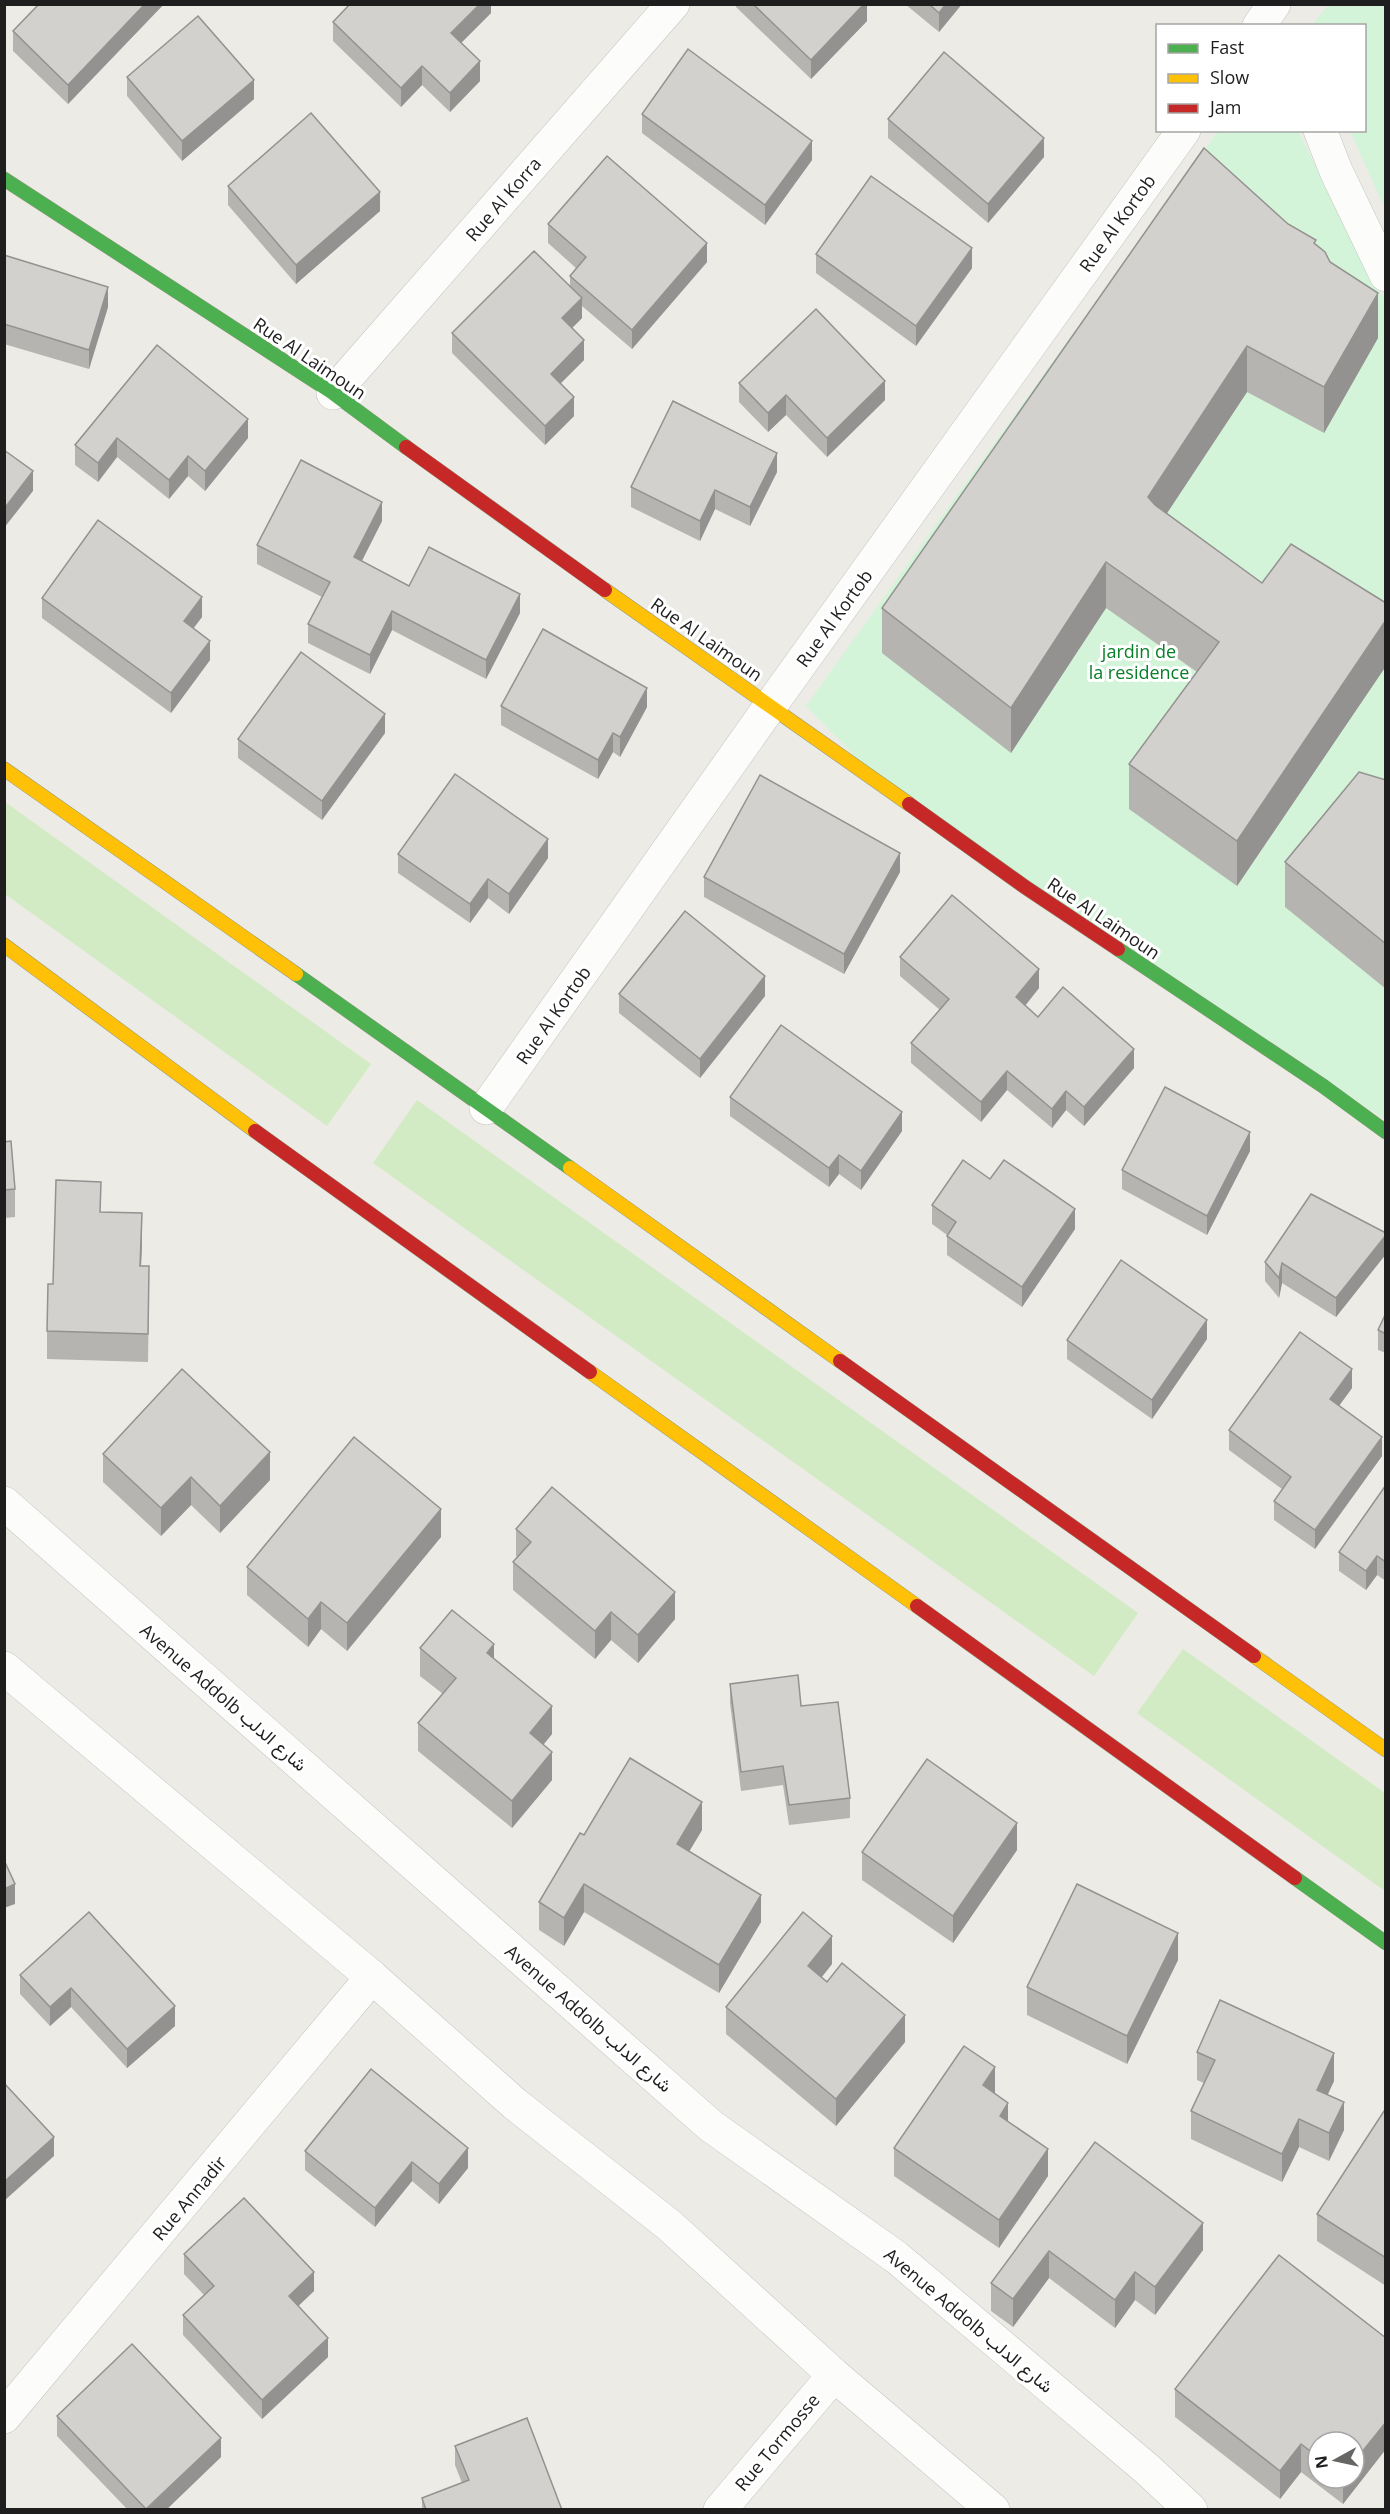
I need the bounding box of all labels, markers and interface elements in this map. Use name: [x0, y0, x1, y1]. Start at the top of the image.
legend: [1156, 24, 1366, 132]
text: Fast: [1210, 35, 1244, 59]
text: Slow: [1210, 65, 1249, 89]
text: Jam: [1208, 95, 1242, 119]
street label: Rue Al Korra: [460, 152, 546, 246]
street label: Rue Al Kortob: [1073, 169, 1161, 277]
street label: Rue Al Laimoun: [249, 311, 371, 405]
street label: Rue Al Kortob: [790, 564, 878, 672]
street label: Rue Al Laimoun: [646, 592, 768, 686]
park label: jardin de la residence: [1089, 639, 1189, 684]
street label: Rue Al Laimoun: [1043, 871, 1165, 965]
street label: Rue Al Kortob: [510, 961, 596, 1069]
street label: Avenue Addolb شارع الدلب: [135, 1618, 312, 1777]
street label: Avenue Addolb شارع الدلب: [500, 1939, 677, 2098]
street label: Rue Annadir: [147, 2150, 232, 2245]
street label: Avenue Addolb شارع الدلب: [879, 2242, 1059, 2399]
street label: Rue Tormosse: [729, 2388, 825, 2496]
north arrow: [1306, 2430, 1366, 2490]
text: N: [1309, 2454, 1333, 2470]

